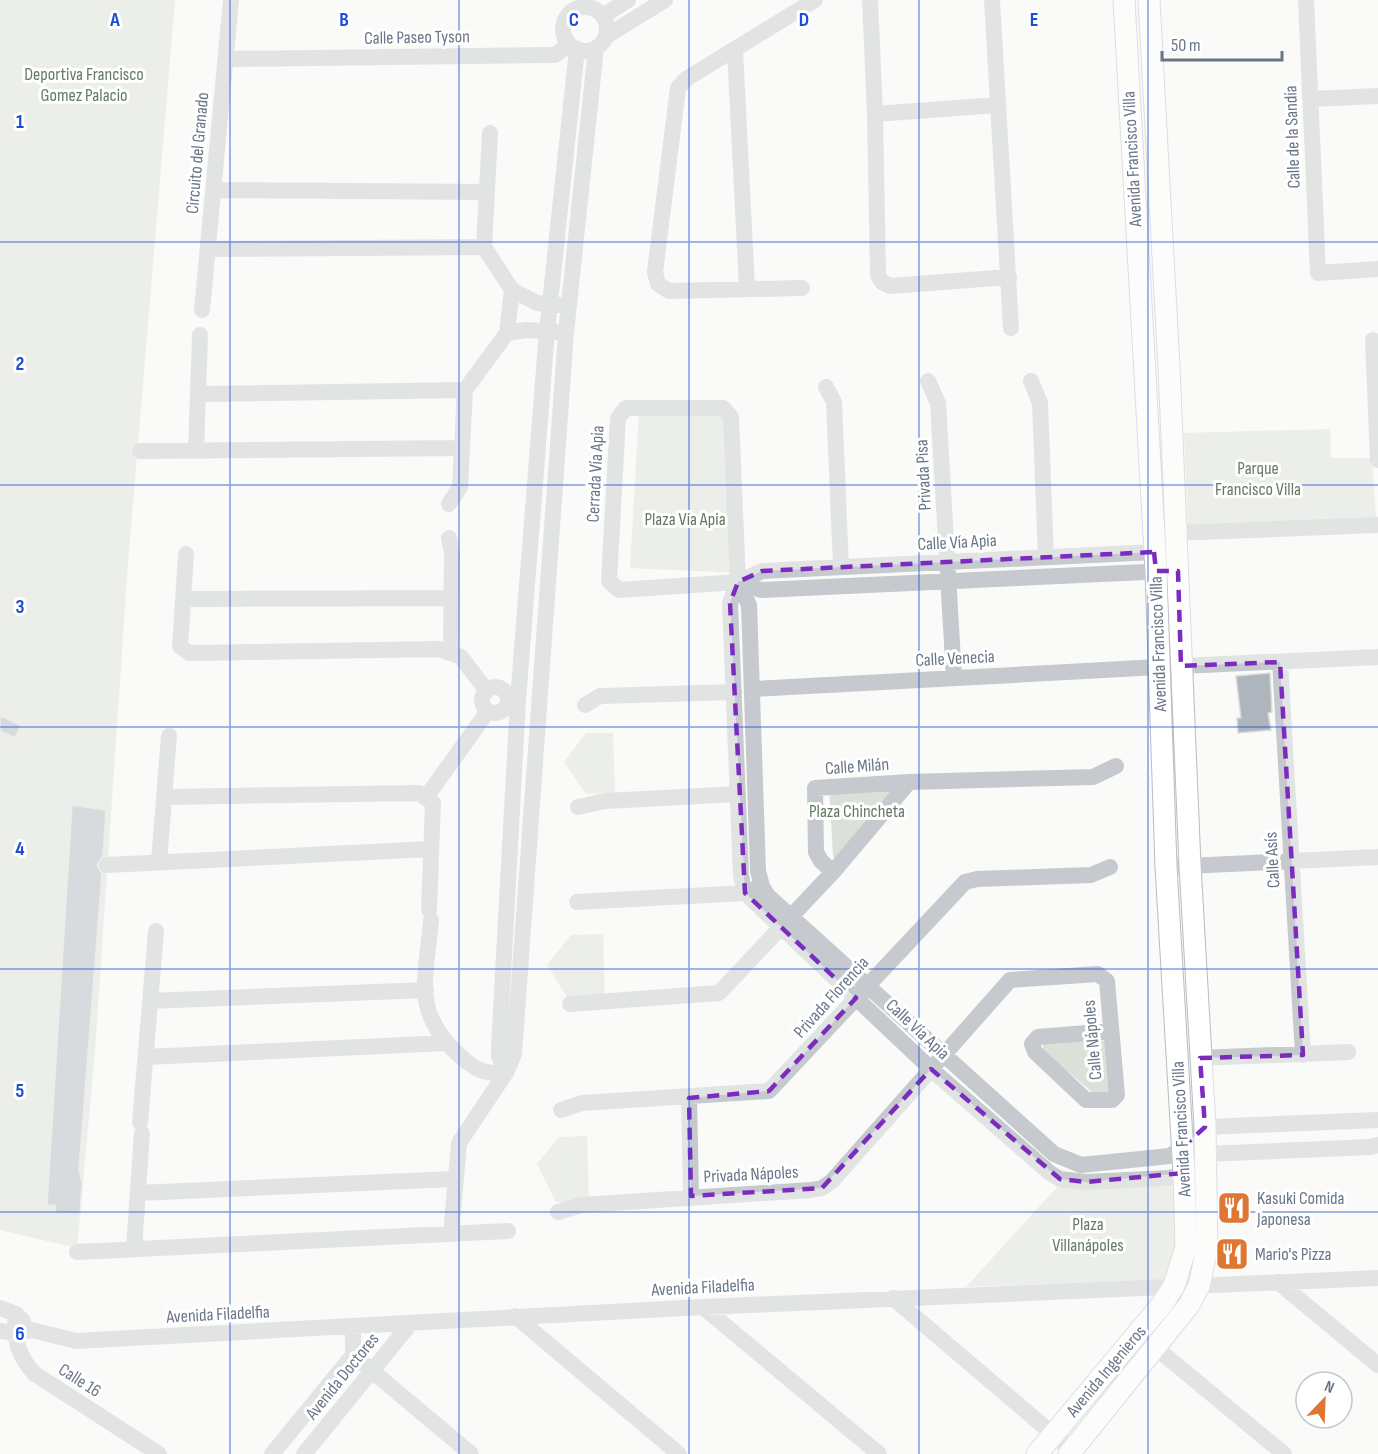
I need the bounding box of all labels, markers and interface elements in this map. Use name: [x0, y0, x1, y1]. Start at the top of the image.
text: A: [109, 8, 120, 32]
text: B: [339, 8, 349, 32]
text: C: [569, 8, 579, 32]
text: D: [799, 8, 809, 32]
text: E: [1030, 8, 1038, 32]
scale bar: [1162, 24, 1282, 62]
street label: Calle Paseo Tyson: [364, 26, 470, 49]
text: 50 m: [1171, 35, 1201, 56]
park label: Deportiva Francisco Gomez Palacio: [24, 64, 144, 106]
street label: Calle de la Sandía: [1280, 85, 1305, 189]
street label: Circuito del Granado: [182, 91, 213, 215]
street label: Avenida Francisco Villa: [1118, 91, 1147, 228]
text: 1: [16, 110, 24, 134]
text: 2: [16, 352, 24, 376]
street label: Cerrada Vía Apia: [582, 425, 609, 523]
street label: Privada Pisa: [911, 439, 936, 511]
park label: Parque Francisco Villa: [1215, 458, 1301, 500]
park label: Plaza Vía Apia: [644, 509, 726, 530]
street label: Calle Vía Apia: [917, 530, 997, 555]
street label: Avenida Francisco Villa: [1146, 576, 1171, 713]
text: 3: [16, 595, 25, 619]
street label: Calle Venecia: [915, 646, 995, 671]
street label: Calle Milán: [824, 754, 890, 779]
park label: Plaza Chincheta: [809, 801, 905, 822]
street label: Calle Asís: [1261, 831, 1284, 889]
text: 4: [15, 837, 25, 861]
street label: Privada Florencia: [789, 952, 873, 1042]
street label: Calle Vía Apia: [882, 995, 954, 1064]
street label: Calle Nápoles: [1079, 999, 1106, 1081]
street label: Avenida Francisco Villa: [1167, 1061, 1196, 1198]
text: 5: [16, 1079, 25, 1103]
street label: Privada Nápoles: [703, 1162, 799, 1187]
place label: Kasuki Comida Japonesa: [1256, 1188, 1344, 1230]
restaurant icon: Kasuki Comida Japonesa: [1216, 1190, 1252, 1226]
park label: Plaza Villanápoles: [1052, 1214, 1124, 1256]
restaurant icon: Mario's Pizza: [1214, 1236, 1250, 1272]
place label: Mario's Pizza: [1255, 1244, 1332, 1265]
street label: Avenida Filadelfia: [650, 1274, 755, 1301]
street label: Avenida Filadelfia: [165, 1301, 270, 1328]
street label: Avenida Ingenieros: [1061, 1321, 1151, 1422]
text: 6: [15, 1322, 25, 1346]
street label: Avenida Doctores: [301, 1329, 383, 1424]
street label: Calle 16: [55, 1359, 105, 1402]
north arrow: [1294, 1370, 1354, 1430]
text: N: [1322, 1377, 1337, 1398]

